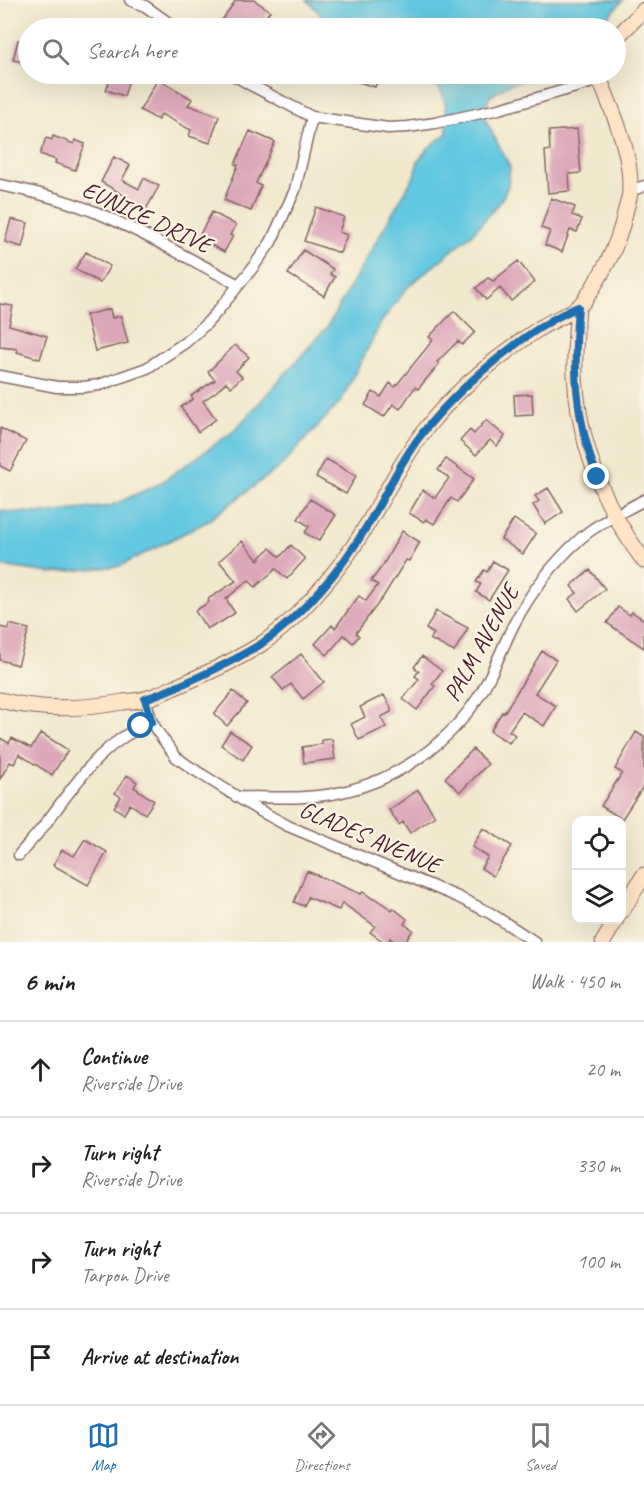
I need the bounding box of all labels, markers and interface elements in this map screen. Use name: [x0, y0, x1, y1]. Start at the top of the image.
search box: [18, 18, 626, 84]
icon: search: [39, 35, 72, 68]
text: Search here: [87, 37, 177, 65]
street label: EUNICE DRIVE: [78, 174, 219, 261]
route end: [583, 463, 609, 489]
street label: PALM AVENUE: [437, 577, 527, 706]
route start: [127, 712, 153, 738]
street label: GLADES AVENUE: [295, 794, 448, 881]
map controls: [572, 816, 626, 924]
button: locate: [572, 816, 626, 870]
button: layers: [572, 870, 626, 924]
text: 6 min: [24, 965, 74, 998]
text: Walk · 450 m: [530, 969, 620, 994]
text: Continue: [81, 1043, 147, 1071]
icon: ahead: [24, 1053, 57, 1086]
text: 20 m: [586, 1057, 620, 1082]
text: Riverside Drive: [81, 1071, 181, 1096]
text: Turn right: [81, 1139, 158, 1167]
icon: right: [24, 1149, 57, 1182]
text: 330 m: [577, 1153, 620, 1178]
text: Riverside Drive: [81, 1167, 181, 1192]
text: Turn right: [81, 1235, 158, 1263]
icon: right: [24, 1245, 57, 1278]
text: 100 m: [577, 1249, 620, 1274]
text: Tarpon Drive: [81, 1263, 169, 1288]
icon: arrive: [24, 1341, 57, 1374]
text: Arrive at destination: [81, 1343, 238, 1371]
tab: Map: [87, 1419, 120, 1475]
tab: Directions: [294, 1419, 350, 1475]
tab: Saved: [524, 1419, 557, 1475]

